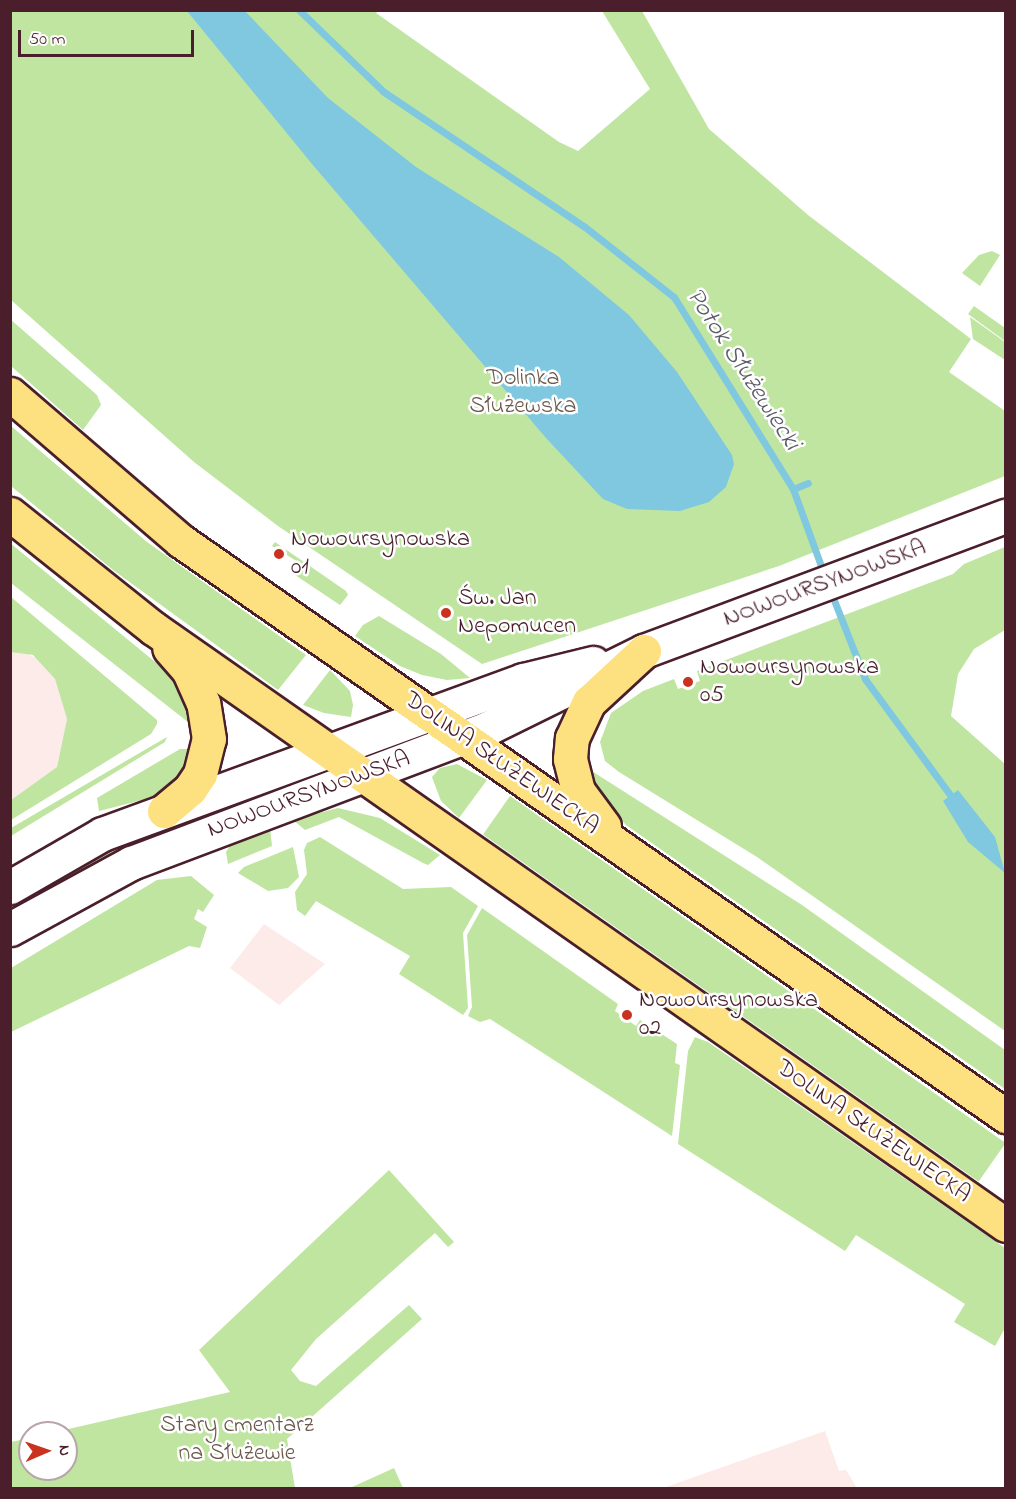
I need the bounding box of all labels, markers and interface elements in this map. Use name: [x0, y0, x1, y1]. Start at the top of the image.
scale bar: [21, 18, 196, 56]
text: 50 m: [29, 27, 66, 53]
water label: Potok Służewiecki: [678, 283, 806, 457]
park label: Dolinka Służewska: [470, 365, 576, 421]
place label: Nowoursynowska 01: [291, 526, 470, 582]
street label: NOWOURSYNOWSKA: [720, 534, 930, 634]
marker: Nowoursynowska 01: [272, 547, 286, 561]
place label: Św. Jan Nepomucen: [458, 585, 576, 641]
marker: Św. Jan Nepomucen: [439, 606, 453, 620]
place label: Nowoursynowska 05: [700, 654, 879, 710]
marker: Nowoursynowska 05: [681, 675, 695, 689]
street label: DOLINA SŁUŻEWIECKA: [398, 686, 604, 842]
street label: NOWOURSYNOWSKA: [204, 745, 414, 845]
place label: Nowoursynowska 02: [639, 987, 818, 1043]
marker: Nowoursynowska 02: [620, 1008, 634, 1022]
street label: DOLINA SŁUŻEWIECKA: [770, 1054, 976, 1210]
park label: Stary cmentarz na Służewie: [160, 1412, 314, 1468]
north arrow: [18, 1421, 78, 1481]
text: N: [52, 1445, 76, 1456]

